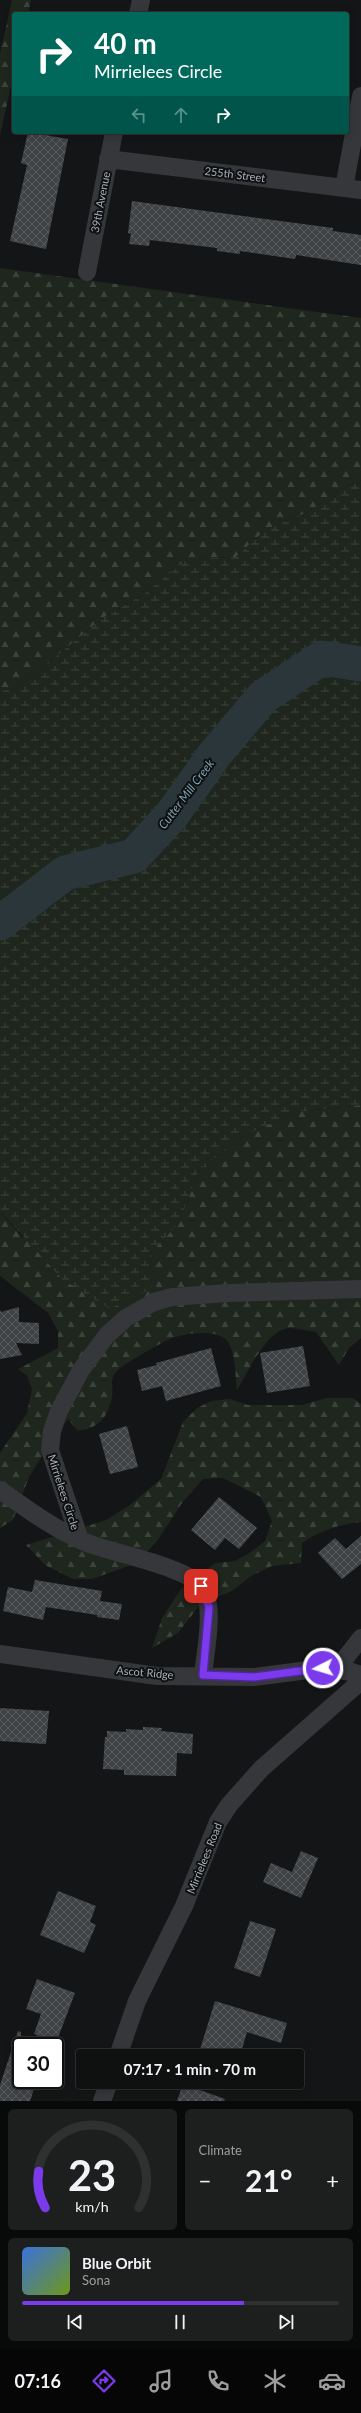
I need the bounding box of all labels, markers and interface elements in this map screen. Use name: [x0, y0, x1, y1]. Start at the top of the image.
text: 40 m: [94, 26, 157, 60]
icon: right: [28, 28, 80, 80]
text: Mirrielees Circle: [94, 60, 222, 82]
icon: left: [128, 104, 150, 126]
icon: ahead: [170, 104, 192, 126]
icon: right: [212, 104, 234, 126]
street label: 255th Street: [204, 164, 266, 184]
street label: 39th Avenue: [88, 170, 112, 234]
water label: Cutter Mill Creek: [155, 756, 217, 832]
street label: Mirrielees Circle: [46, 1453, 82, 1531]
pin: [184, 1569, 218, 1603]
icon: arrive: [190, 1575, 212, 1597]
position arrow: [302, 1647, 344, 1689]
street label: Ascot Ridge: [116, 1663, 174, 1681]
street label: Mirrielees Road: [184, 1821, 224, 1895]
speed limit sign: 30: [12, 2037, 64, 2089]
text: 07:17 · 1 min · 70 m: [124, 2060, 256, 2078]
text: Climate: [199, 2142, 242, 2158]
text: 23: [68, 2149, 116, 2199]
text: 21°: [245, 2162, 292, 2198]
text: −: [199, 2167, 211, 2194]
text: +: [326, 2167, 339, 2194]
text: km/h: [76, 2197, 109, 2214]
text: Blue Orbit: [82, 2254, 151, 2272]
text: Sona: [82, 2272, 110, 2288]
icon: previous: [64, 2311, 86, 2333]
icon: pause: [169, 2311, 191, 2333]
icon: next: [275, 2311, 297, 2333]
icon: directions: [90, 2367, 118, 2395]
icon: music: [147, 2367, 175, 2395]
icon: phone: [204, 2367, 232, 2395]
icon: climate: [261, 2367, 289, 2395]
icon: car: [318, 2367, 346, 2395]
text: 07:16: [15, 2370, 61, 2392]

